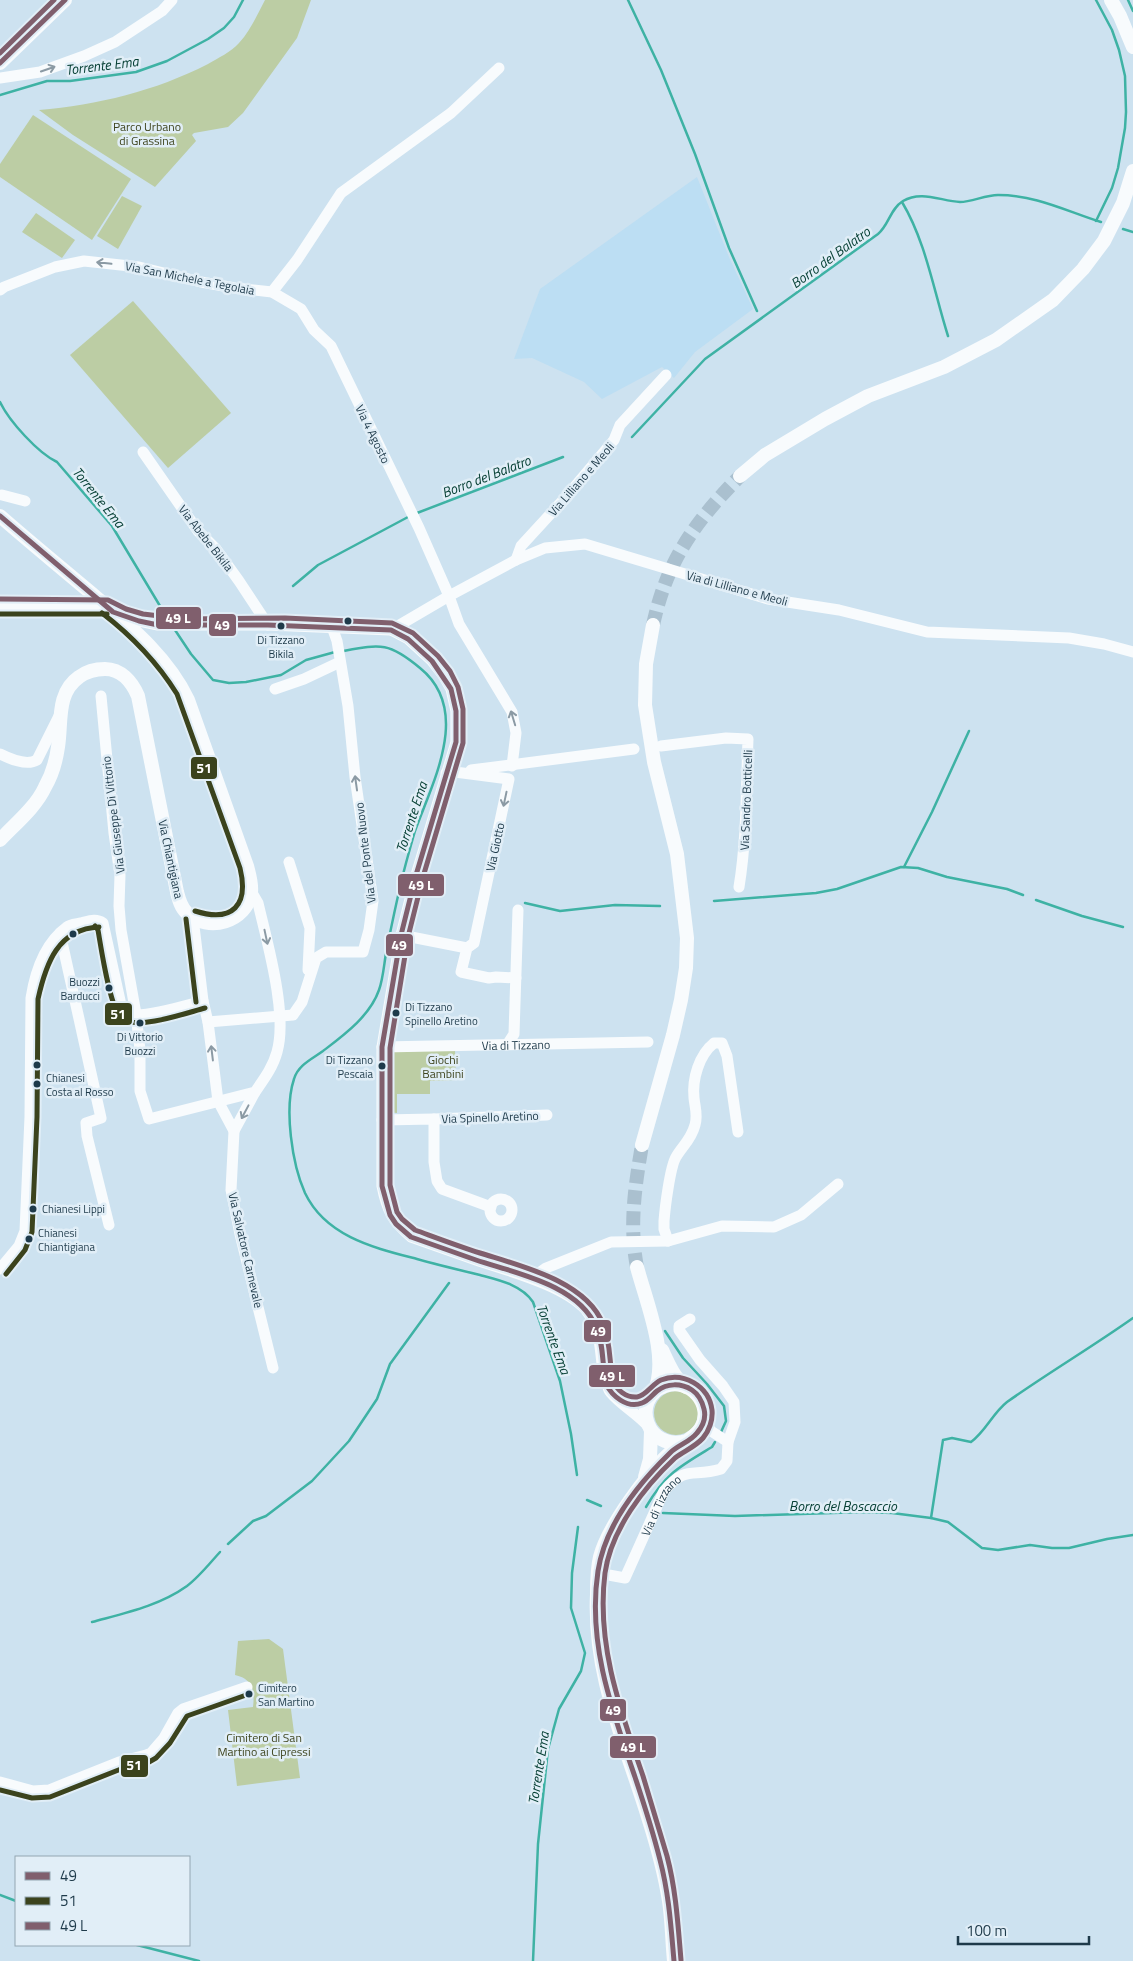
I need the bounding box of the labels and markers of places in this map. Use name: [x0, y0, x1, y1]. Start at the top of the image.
unlabelled marker: [343, 616, 353, 626]
marker: Di Tizzano Bikila: [276, 621, 286, 631]
place label: Di Tizzano Bikila: [257, 632, 305, 662]
unlabelled marker: [68, 929, 78, 939]
place label: Buozzi Barducci: [60, 974, 100, 1004]
marker: Buozzi Barducci: [104, 983, 114, 993]
place label: Di Tizzano Spinello Aretino: [405, 999, 478, 1029]
marker: Di Tizzano Spinello Aretino: [391, 1008, 401, 1018]
marker: Di Vittorio Buozzi: [135, 1018, 145, 1028]
place label: Di Vittorio Buozzi: [117, 1029, 163, 1059]
place label: Di Tizzano Pescaia: [326, 1052, 373, 1082]
unlabelled marker: [32, 1060, 42, 1070]
marker: Di Tizzano Pescaia: [377, 1061, 387, 1071]
place label: Chianesi Costa al Rosso: [46, 1070, 114, 1100]
marker: Chianesi Costa al Rosso: [32, 1079, 42, 1089]
place label: Chianesi Lippi: [42, 1201, 105, 1217]
marker: Chianesi Lippi: [28, 1204, 38, 1214]
place label: Chianesi Chiantigiana: [38, 1225, 95, 1255]
marker: Chianesi Chiantigiana: [24, 1234, 34, 1244]
place label: Cimitero San Martino: [258, 1680, 315, 1710]
marker: Cimitero San Martino: [244, 1689, 254, 1699]

